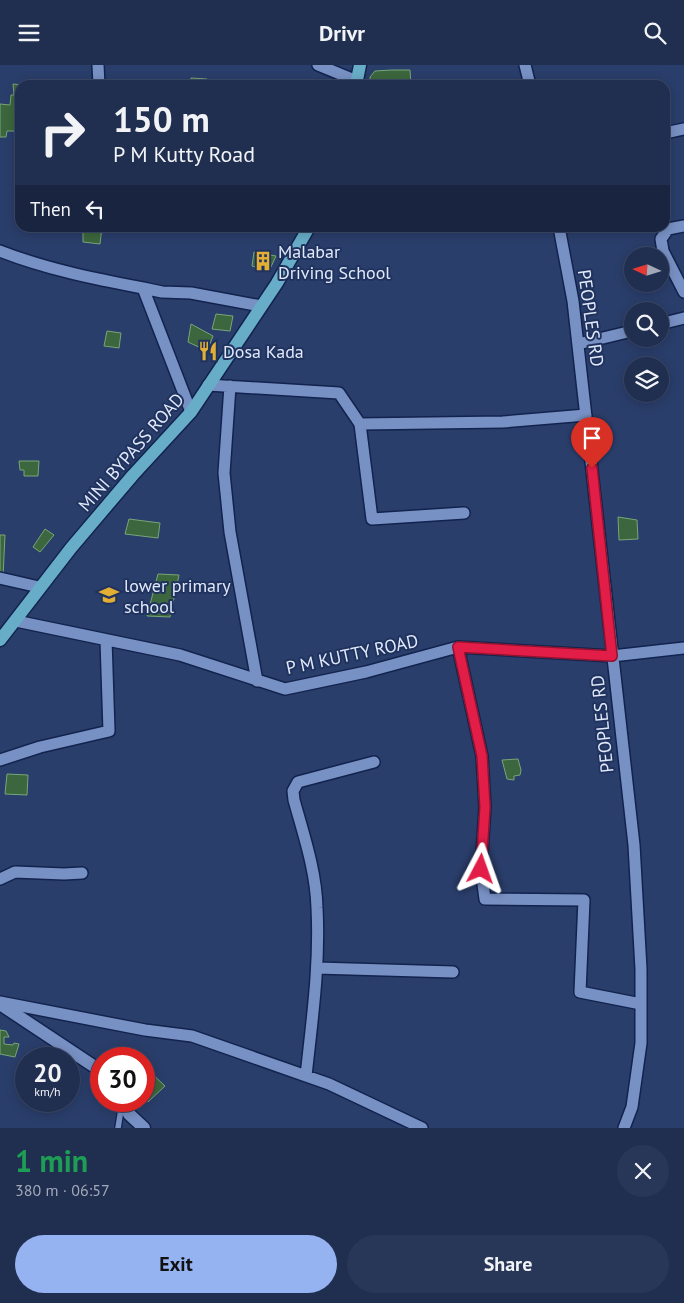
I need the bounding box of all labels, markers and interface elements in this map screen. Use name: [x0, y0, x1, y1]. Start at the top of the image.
icon: menu: [15, 19, 43, 47]
text: Drivr: [319, 19, 365, 47]
icon: search: [641, 19, 669, 47]
text: 150 m: [113, 96, 210, 142]
icon: right: [30, 100, 95, 165]
text: P M Kutty Road: [113, 140, 255, 168]
icon: left: [81, 195, 109, 223]
text: Then: [30, 197, 71, 221]
place label: Malabar Driving School: [278, 240, 391, 284]
north arrow: [624, 247, 669, 293]
map controls: [624, 247, 669, 402]
building icon: Malabar Driving School: [252, 250, 274, 272]
street label: PEOPLES RD: [573, 268, 609, 368]
button: search: [624, 302, 669, 347]
restaurant icon: Dosa Kada: [197, 340, 219, 362]
place label: Dosa Kada: [223, 340, 304, 363]
button: layers: [624, 357, 669, 402]
street label: MINI BYPASS ROAD: [73, 388, 189, 516]
pin: [571, 417, 613, 468]
icon: arrive: [578, 424, 606, 452]
place label: lower primary school: [124, 574, 231, 618]
school or university icon: lower primary school: [98, 584, 120, 606]
street label: P M KUTTY ROAD: [284, 629, 420, 679]
street label: PEOPLES RD: [585, 674, 619, 774]
position arrow: [454, 842, 506, 894]
speed limit sign: 30: [90, 1047, 155, 1112]
text: 20: [33, 1057, 62, 1089]
text: km/h: [34, 1084, 61, 1099]
text: 1 min: [15, 1141, 88, 1180]
button: close: [617, 1145, 669, 1197]
text: 380 m · 06:57: [15, 1180, 110, 1200]
button: Exit: [15, 1235, 337, 1293]
button: Share: [347, 1235, 669, 1293]

